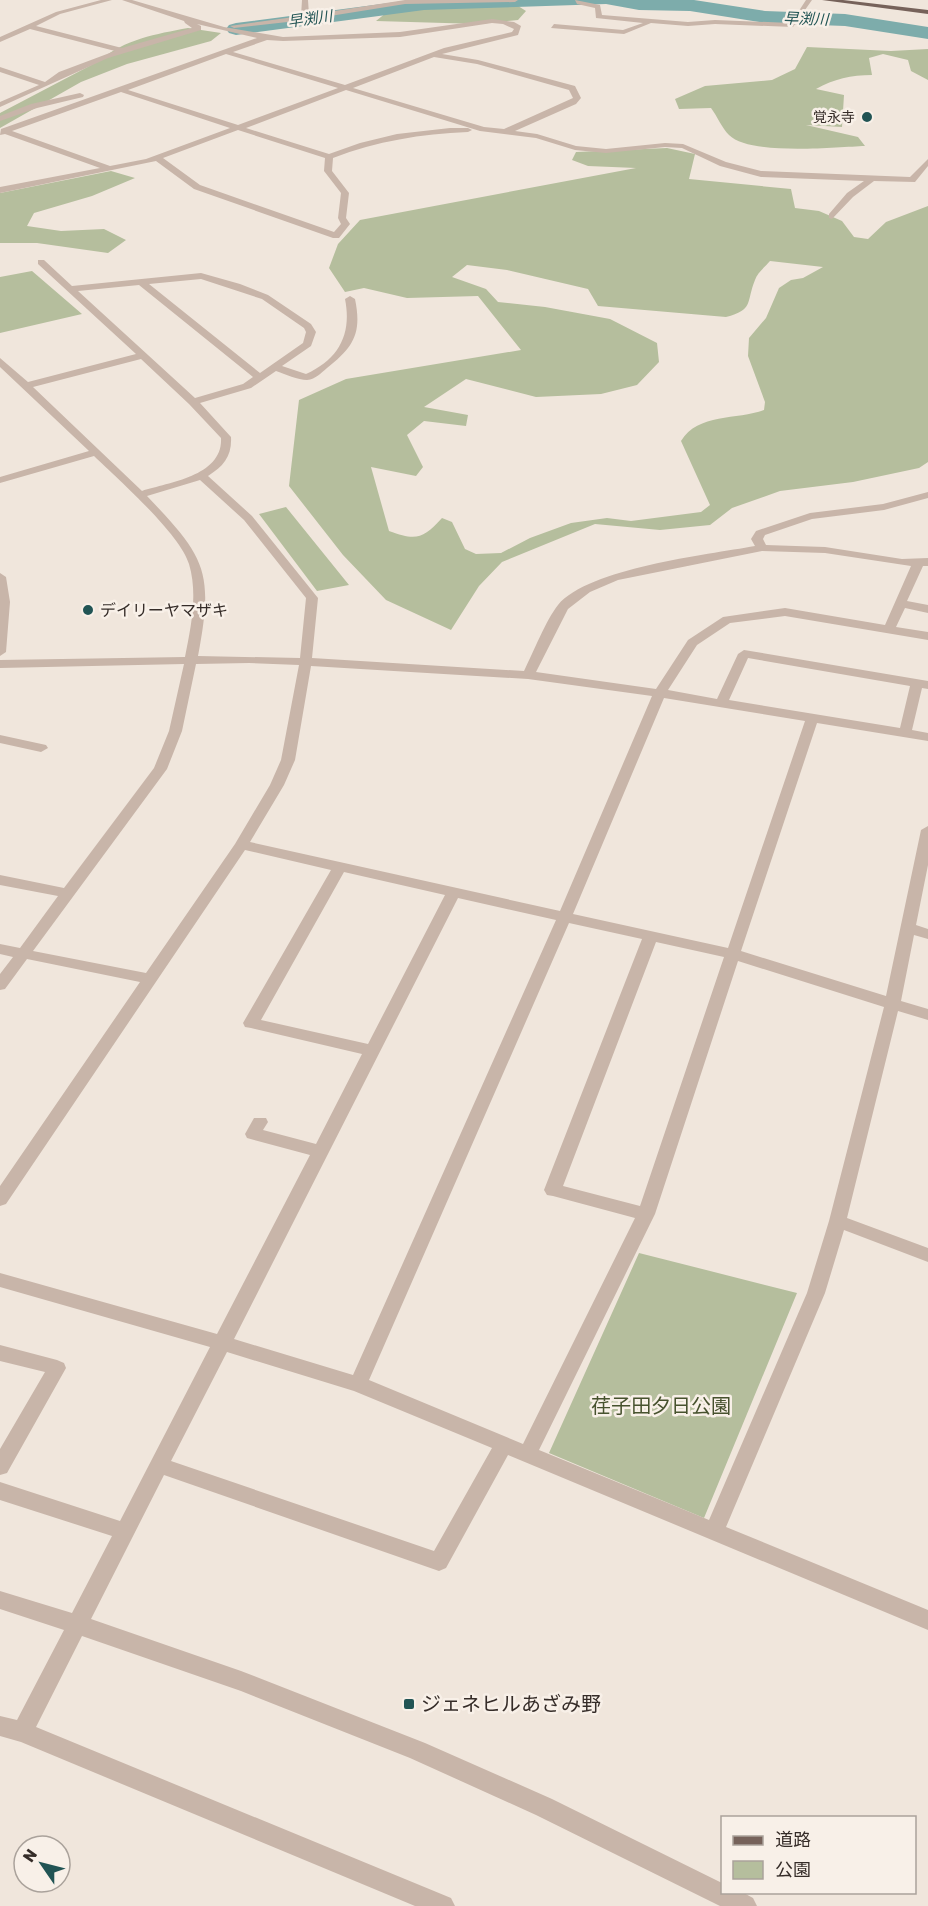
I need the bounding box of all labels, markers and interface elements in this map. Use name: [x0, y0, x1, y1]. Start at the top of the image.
water label: 早渕川: [286, 7, 336, 31]
water label: 早渕川: [783, 9, 831, 29]
place label: 覚永寺: [813, 109, 855, 126]
marker: 覚永寺: [860, 110, 874, 124]
place label: デイリーヤマザキ: [100, 601, 228, 620]
marker: デイリーヤマザキ: [81, 603, 95, 617]
park label: 荏子田夕日公園: [591, 1394, 731, 1418]
place label: ジェネヒルあざみ野: [421, 1692, 601, 1716]
marker: ジェネヒルあざみ野: [402, 1697, 416, 1711]
legend: [721, 1816, 916, 1894]
text: 道路: [775, 1829, 811, 1851]
north arrow: [12, 1834, 72, 1894]
text: N: [19, 1846, 41, 1866]
text: 公園: [775, 1859, 811, 1881]

